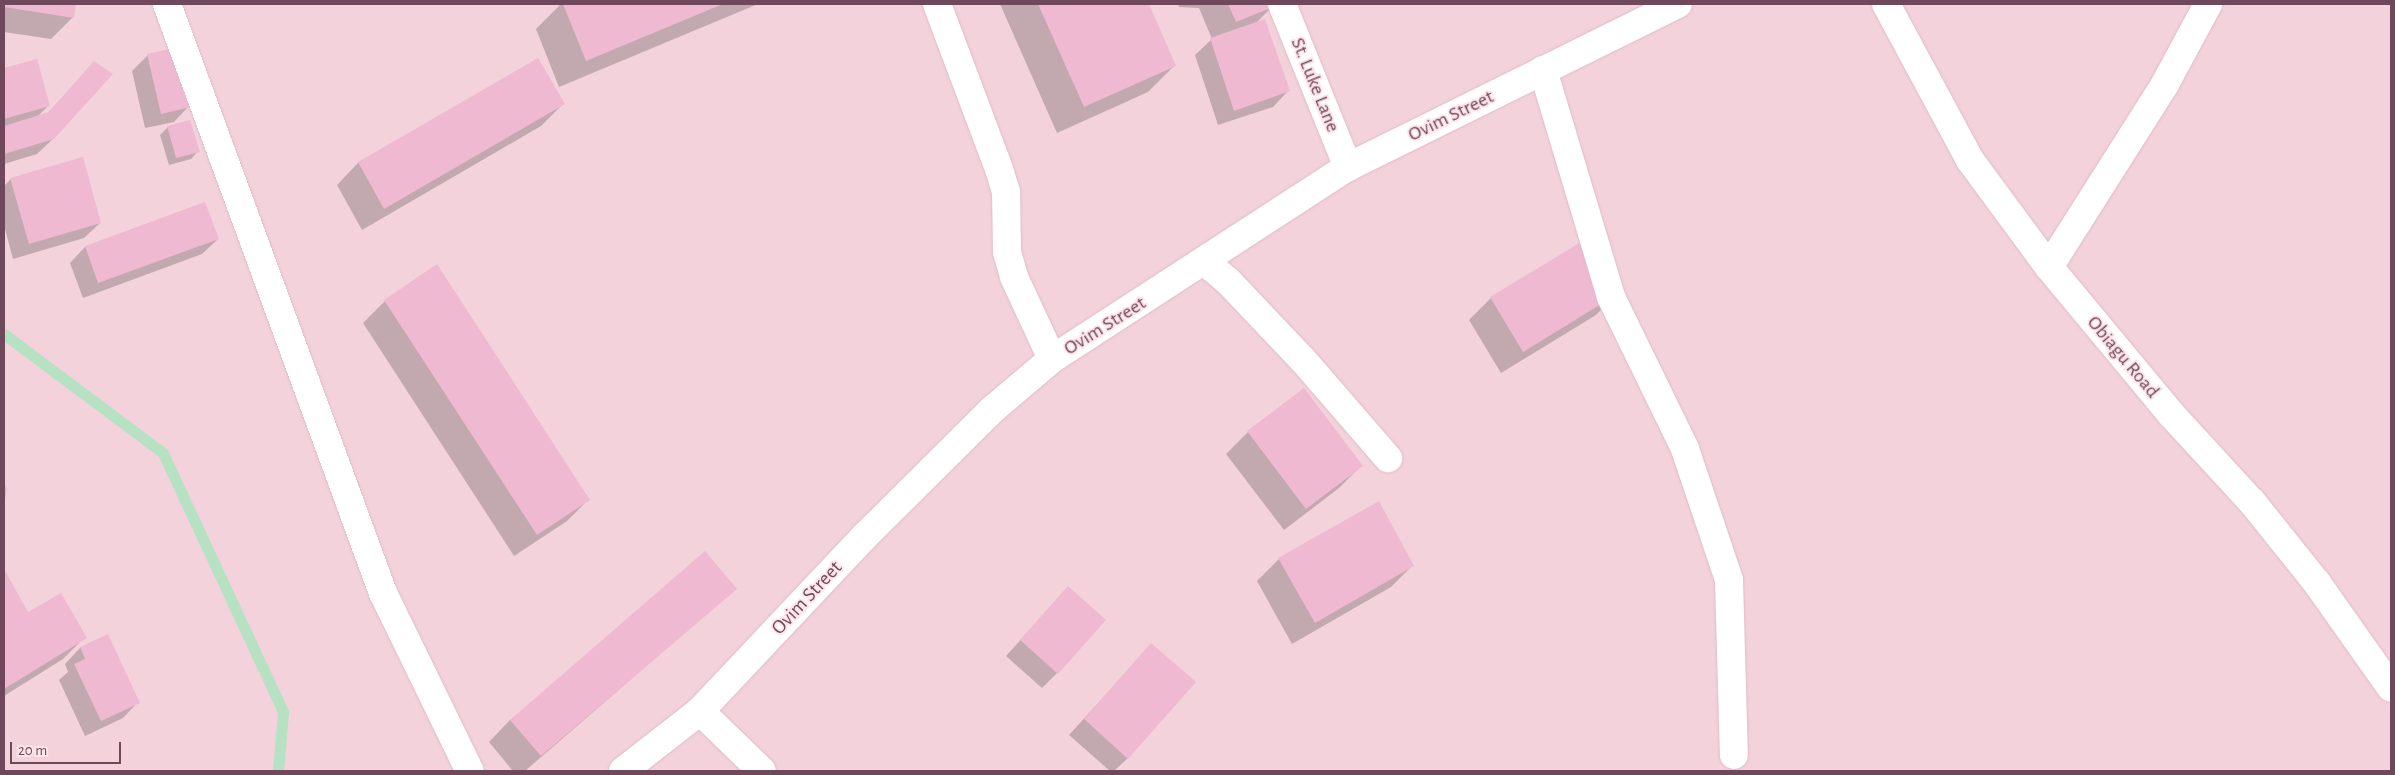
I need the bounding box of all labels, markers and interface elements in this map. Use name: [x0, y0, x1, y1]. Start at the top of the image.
street label: St. Luke Lane: [1285, 34, 1345, 136]
street label: Ovim Street: [1404, 85, 1498, 147]
street label: Ovim Street: [1059, 291, 1151, 361]
street label: Obiagu Road: [2082, 311, 2164, 403]
street label: Ovim Street: [767, 556, 847, 640]
scale bar: [12, 732, 124, 764]
text: 20 m: [18, 743, 47, 758]

